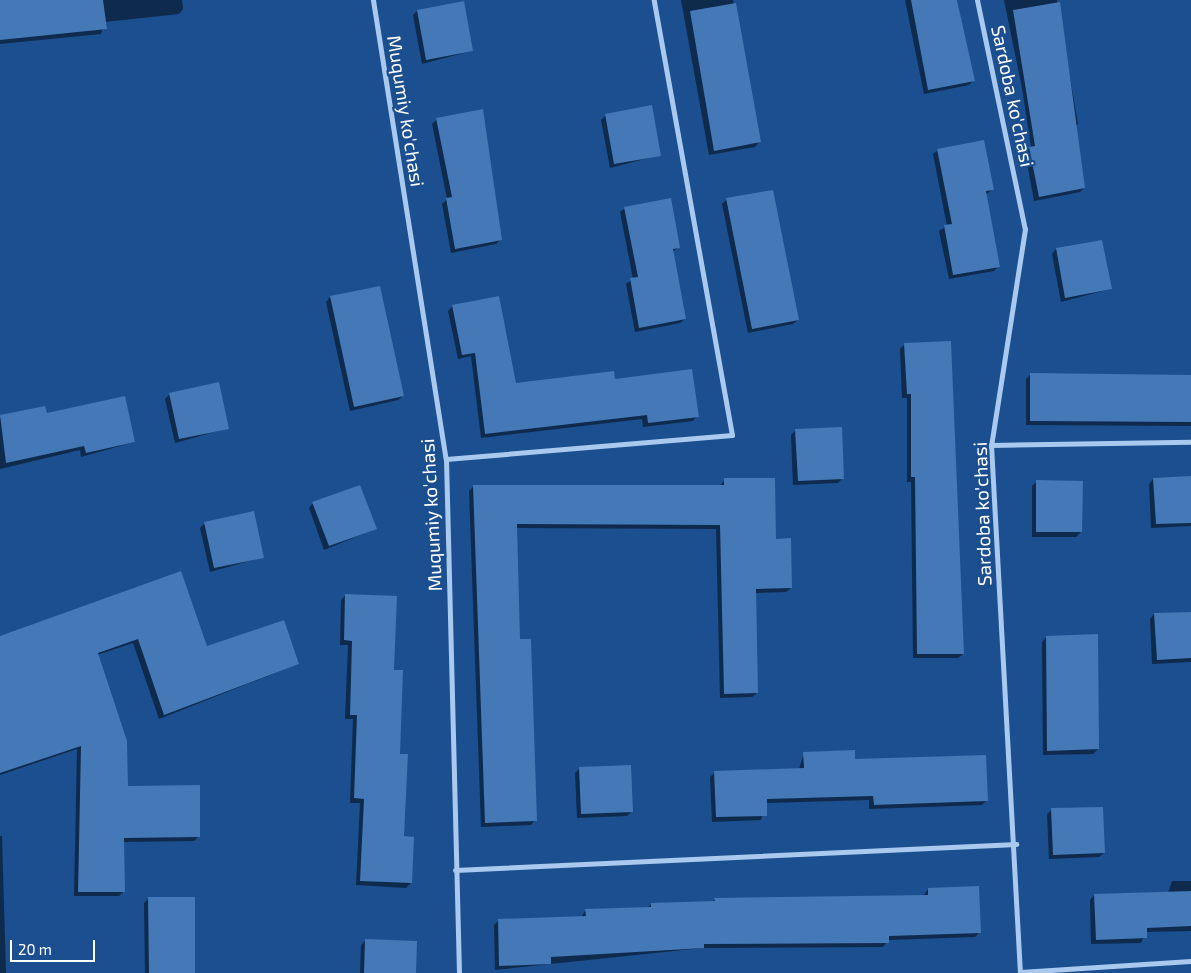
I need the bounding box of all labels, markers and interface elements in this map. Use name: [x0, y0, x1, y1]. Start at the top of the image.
street label: Sardoba ko'chasi: [987, 23, 1039, 169]
street label: Muqumiy ko'chasi: [383, 33, 429, 189]
street label: Muqumiy ko'chasi: [416, 438, 446, 592]
street label: Sardoba ko'chasi: [968, 442, 996, 586]
scale bar: [12, 930, 98, 962]
text: 20 m: [18, 940, 52, 958]

